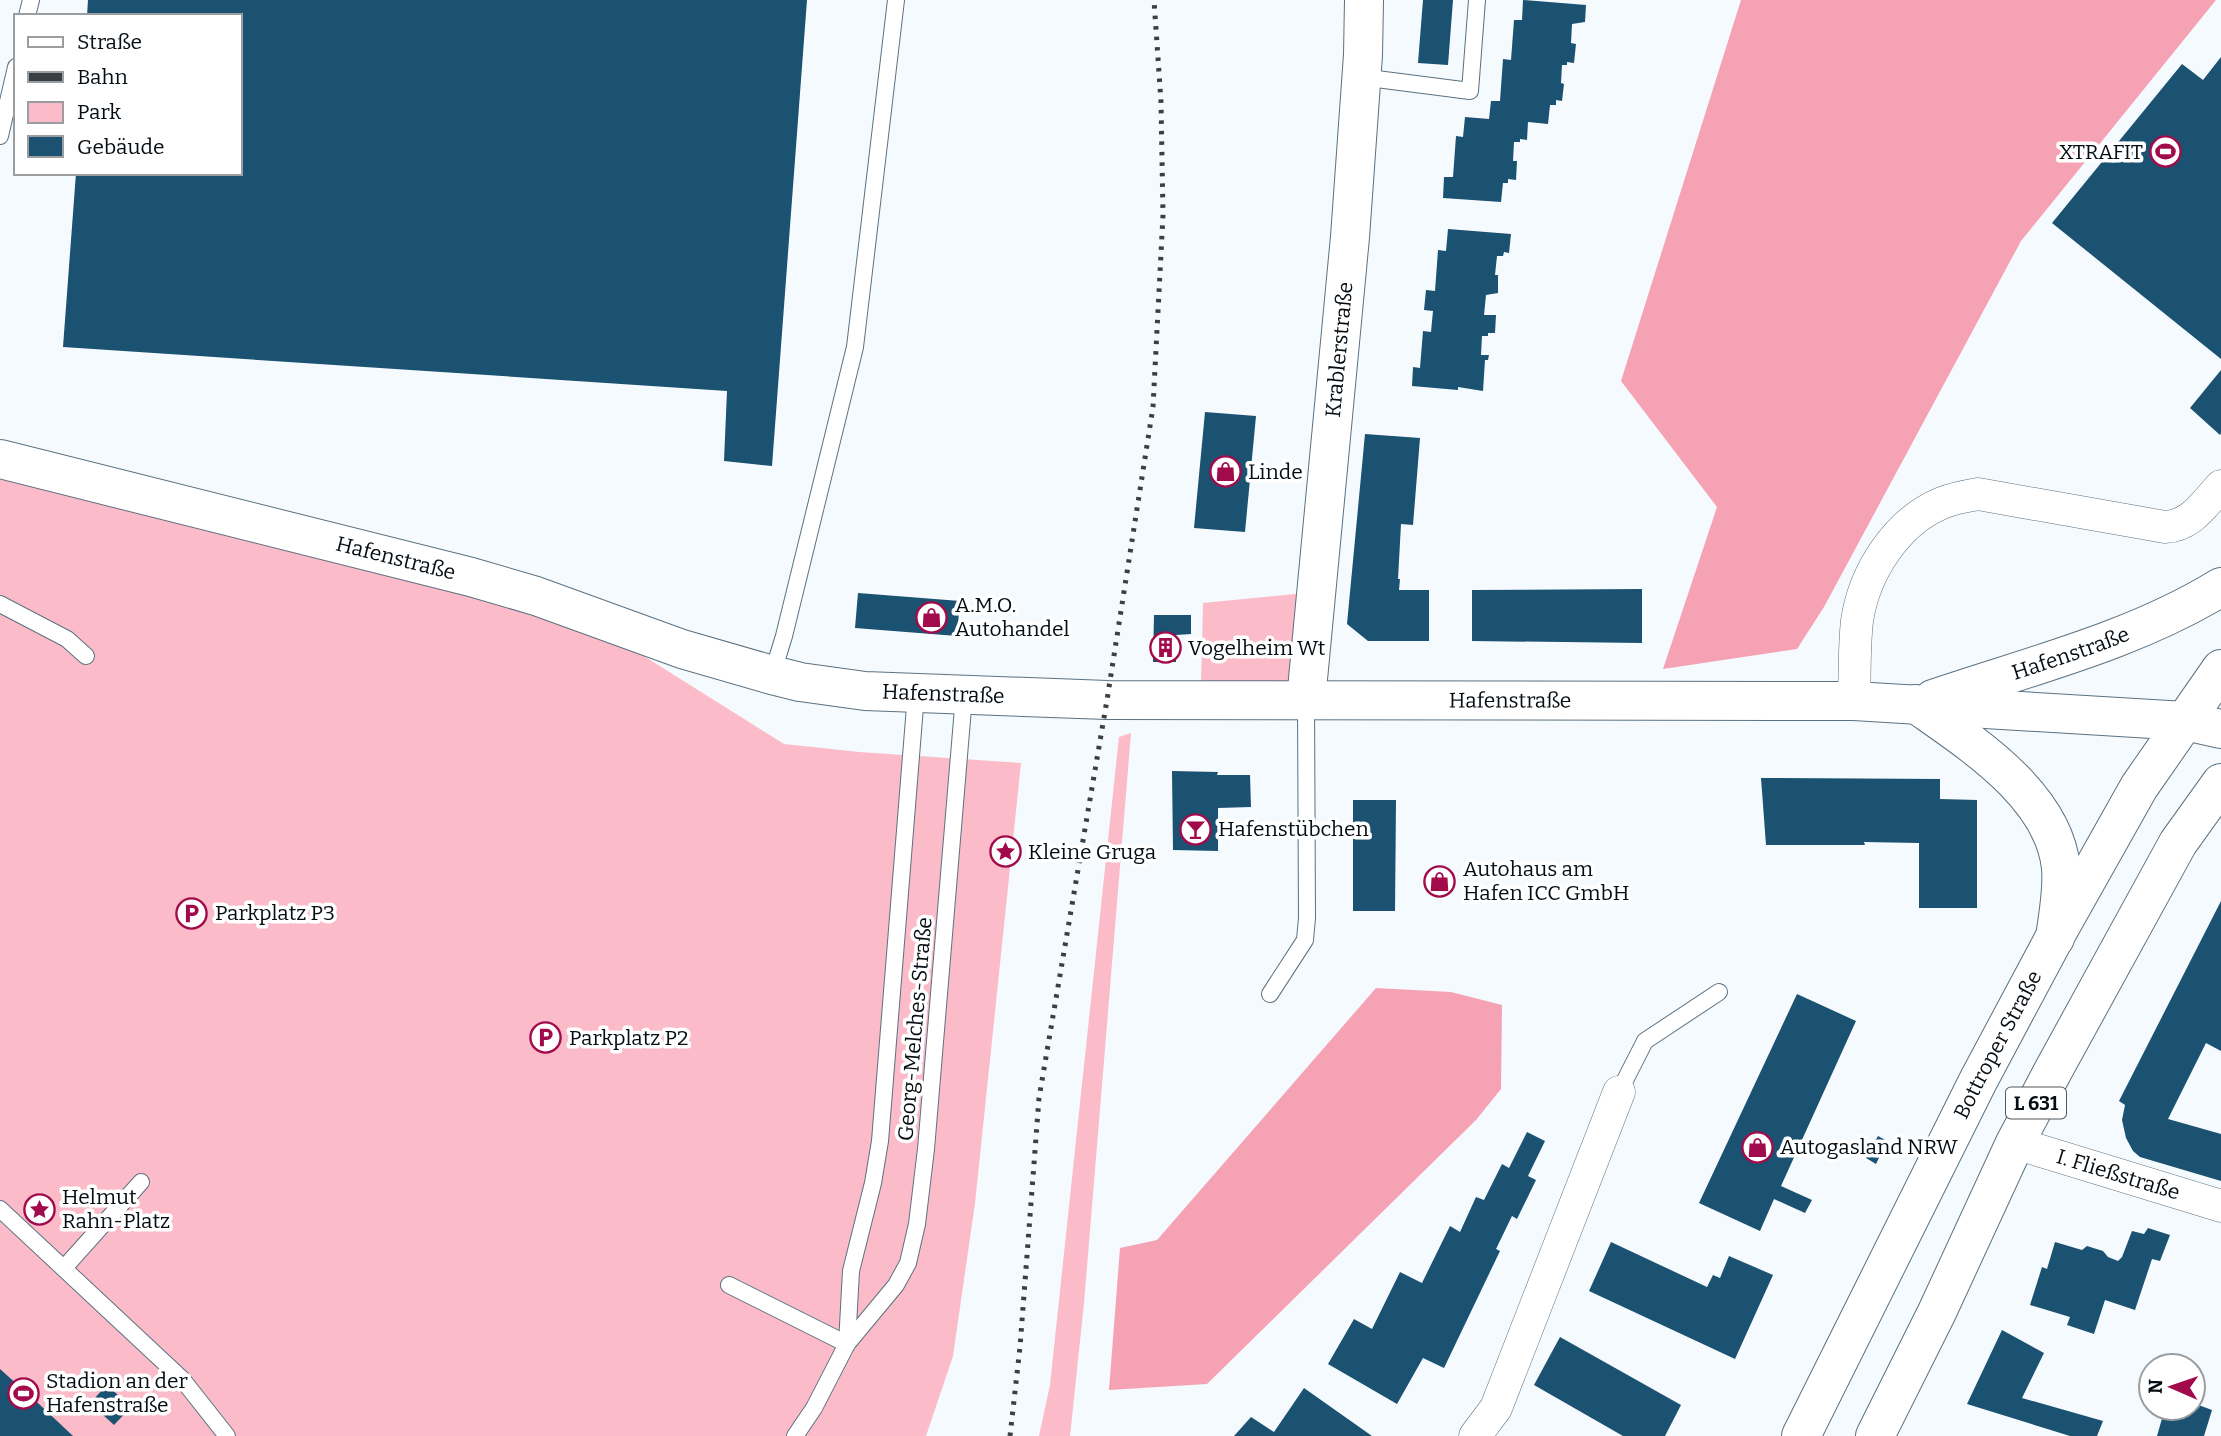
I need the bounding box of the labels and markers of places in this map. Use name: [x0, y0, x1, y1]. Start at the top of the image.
sports icon: XTRAFIT: [2149, 135, 2183, 169]
place label: XTRAFIT: [2059, 139, 2143, 165]
shop icon: Linde: [1208, 455, 1242, 489]
place label: Linde: [1248, 459, 1303, 485]
place label: A.M.O. Autohandel: [955, 592, 1070, 642]
shop icon: A.M.O. Autohandel: [915, 600, 949, 634]
building icon: Vogelheim Wt: [1148, 631, 1182, 665]
place label: Vogelheim Wt: [1188, 635, 1326, 661]
bar icon: Hafenstübchen: [1178, 812, 1212, 846]
place label: Hafenstübchen: [1218, 816, 1369, 842]
place icon: Kleine Gruga: [988, 835, 1022, 869]
place label: Kleine Gruga: [1028, 839, 1157, 865]
place label: Autohaus am Hafen ICC GmbH: [1463, 856, 1630, 906]
shop icon: Autohaus am Hafen ICC GmbH: [1423, 864, 1457, 898]
parking icon: Parkplatz P3: [175, 896, 209, 930]
place label: Parkplatz P3: [215, 900, 335, 926]
parking icon: Parkplatz P2: [529, 1021, 563, 1055]
place label: Parkplatz P2: [569, 1025, 689, 1051]
shop icon: Autogasland NRW: [1740, 1130, 1774, 1164]
place label: Autogasland NRW: [1780, 1134, 1958, 1160]
place label: Helmut Rahn-Platz: [62, 1184, 170, 1234]
place icon: Helmut Rahn-Platz: [22, 1192, 56, 1226]
place label: Stadion an der Hafenstraße: [46, 1368, 188, 1418]
sports icon: Stadion an der Hafenstraße: [6, 1376, 40, 1410]

